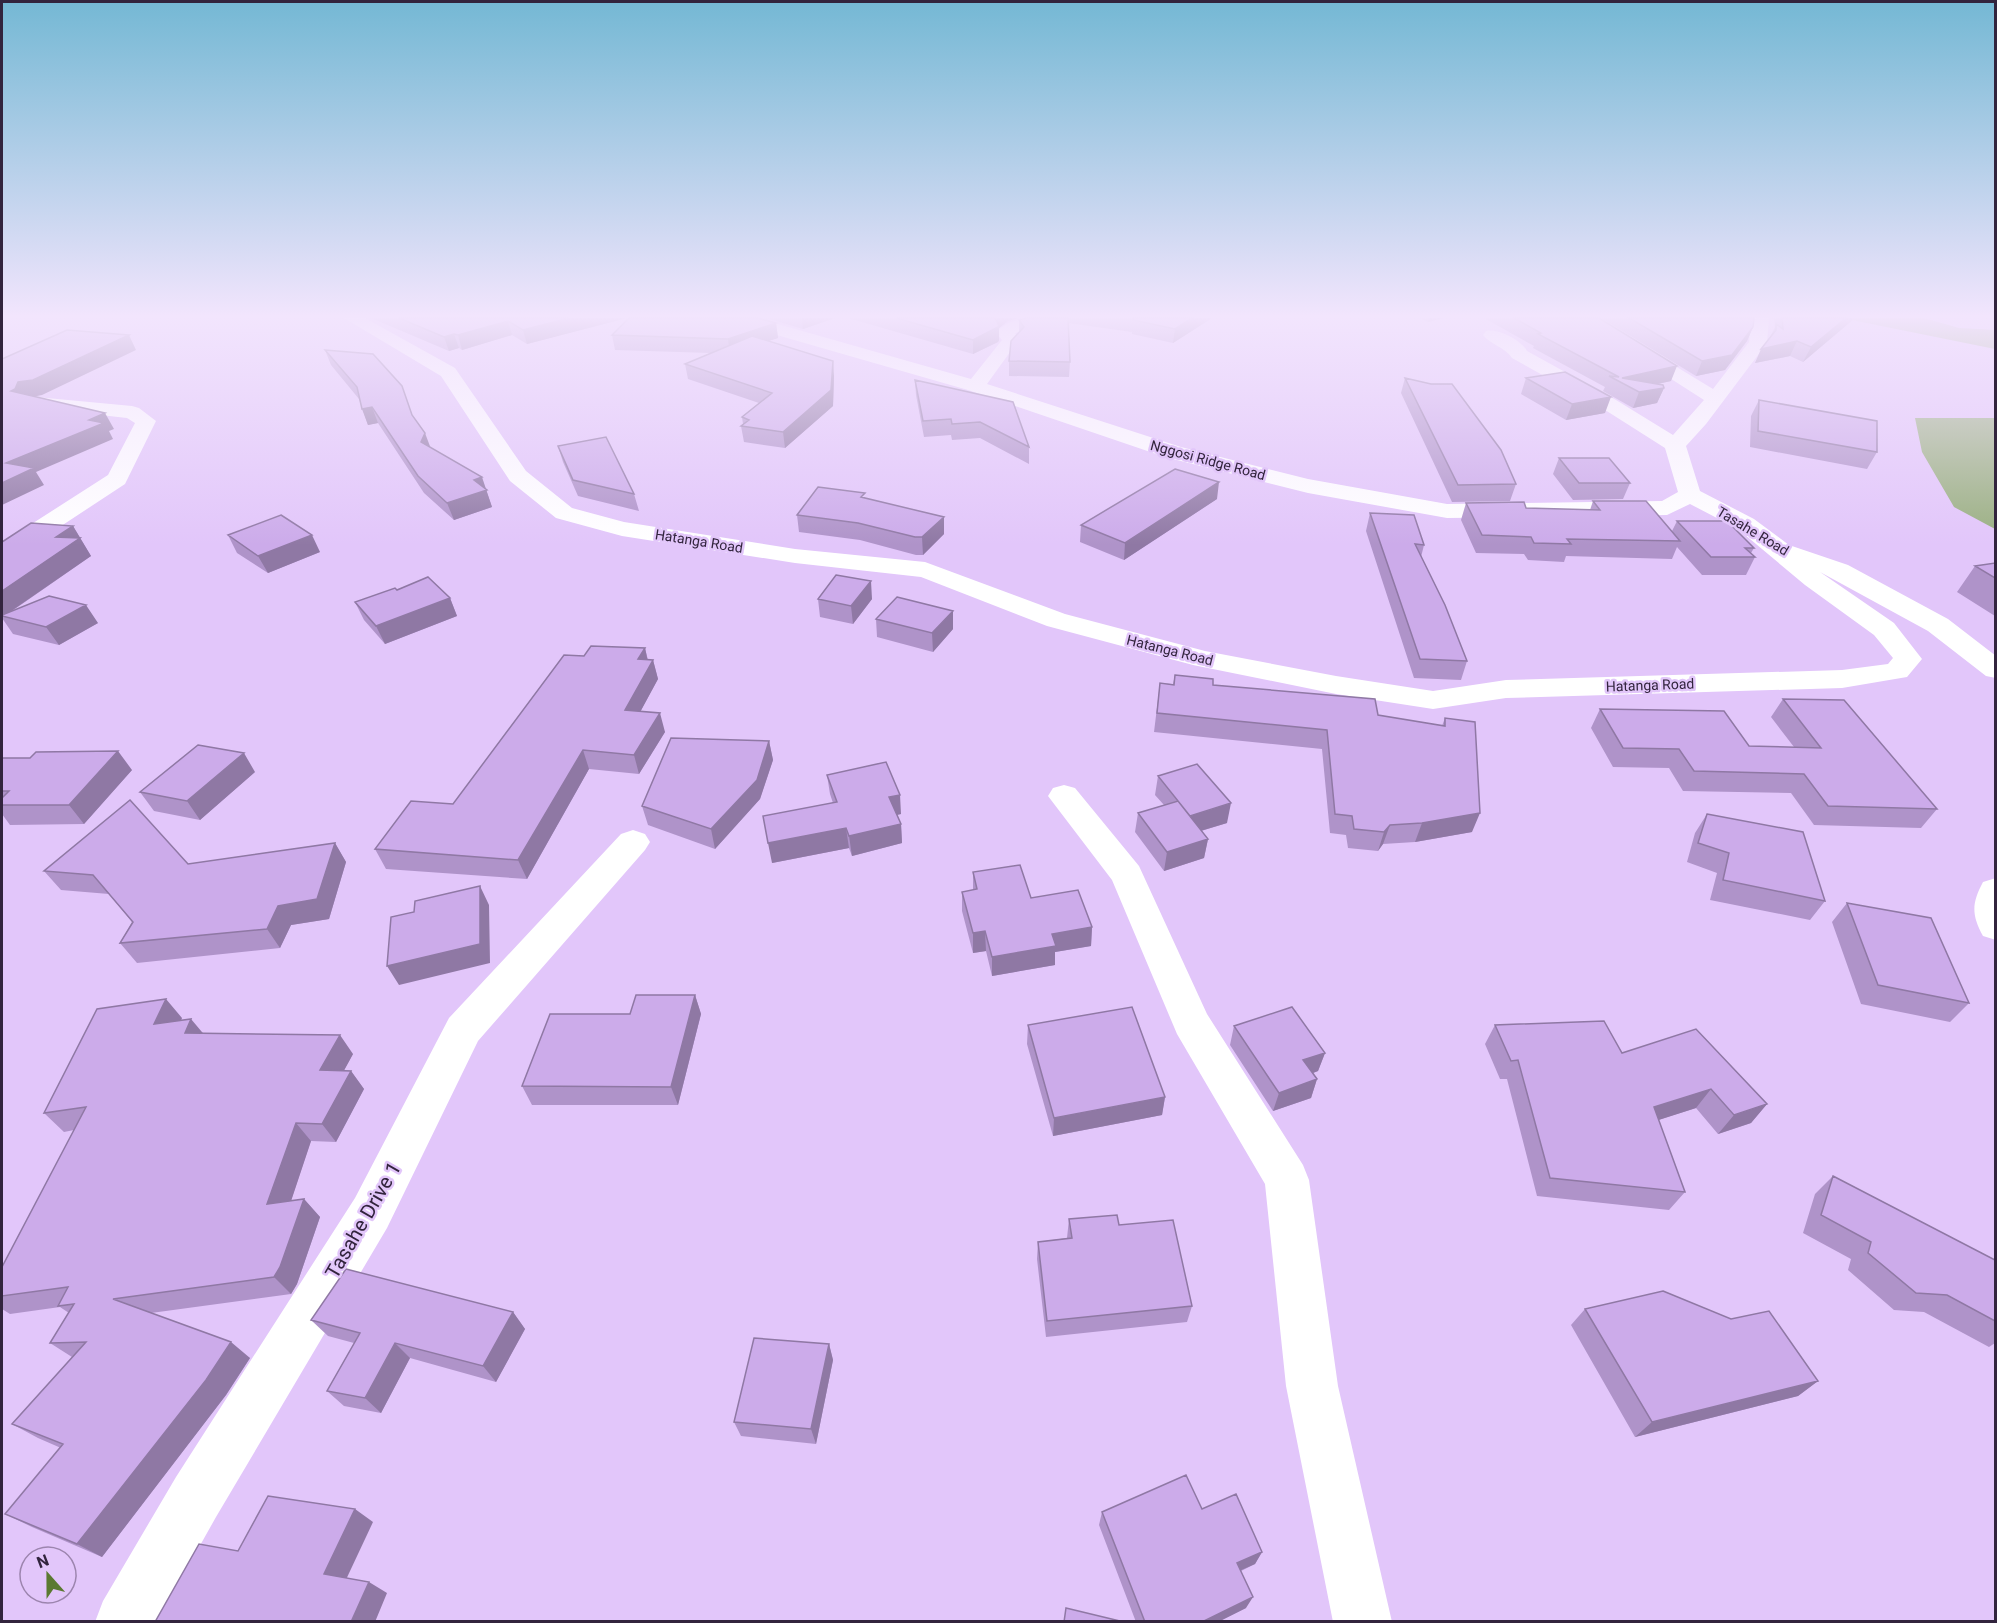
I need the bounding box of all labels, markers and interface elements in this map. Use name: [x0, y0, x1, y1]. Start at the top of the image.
street label: Nggosi Ridge Road: [1149, 437, 1267, 483]
street label: Tasahe Road: [1714, 503, 1792, 559]
street label: Hatanga Road: [654, 526, 744, 556]
street label: Hatanga Road: [1125, 632, 1215, 668]
street label: Hatanga Road: [1605, 675, 1695, 695]
street label: Tasahe Drive 1: [320, 1157, 406, 1283]
north arrow: [18, 1545, 78, 1605]
text: N: [34, 1551, 51, 1572]

